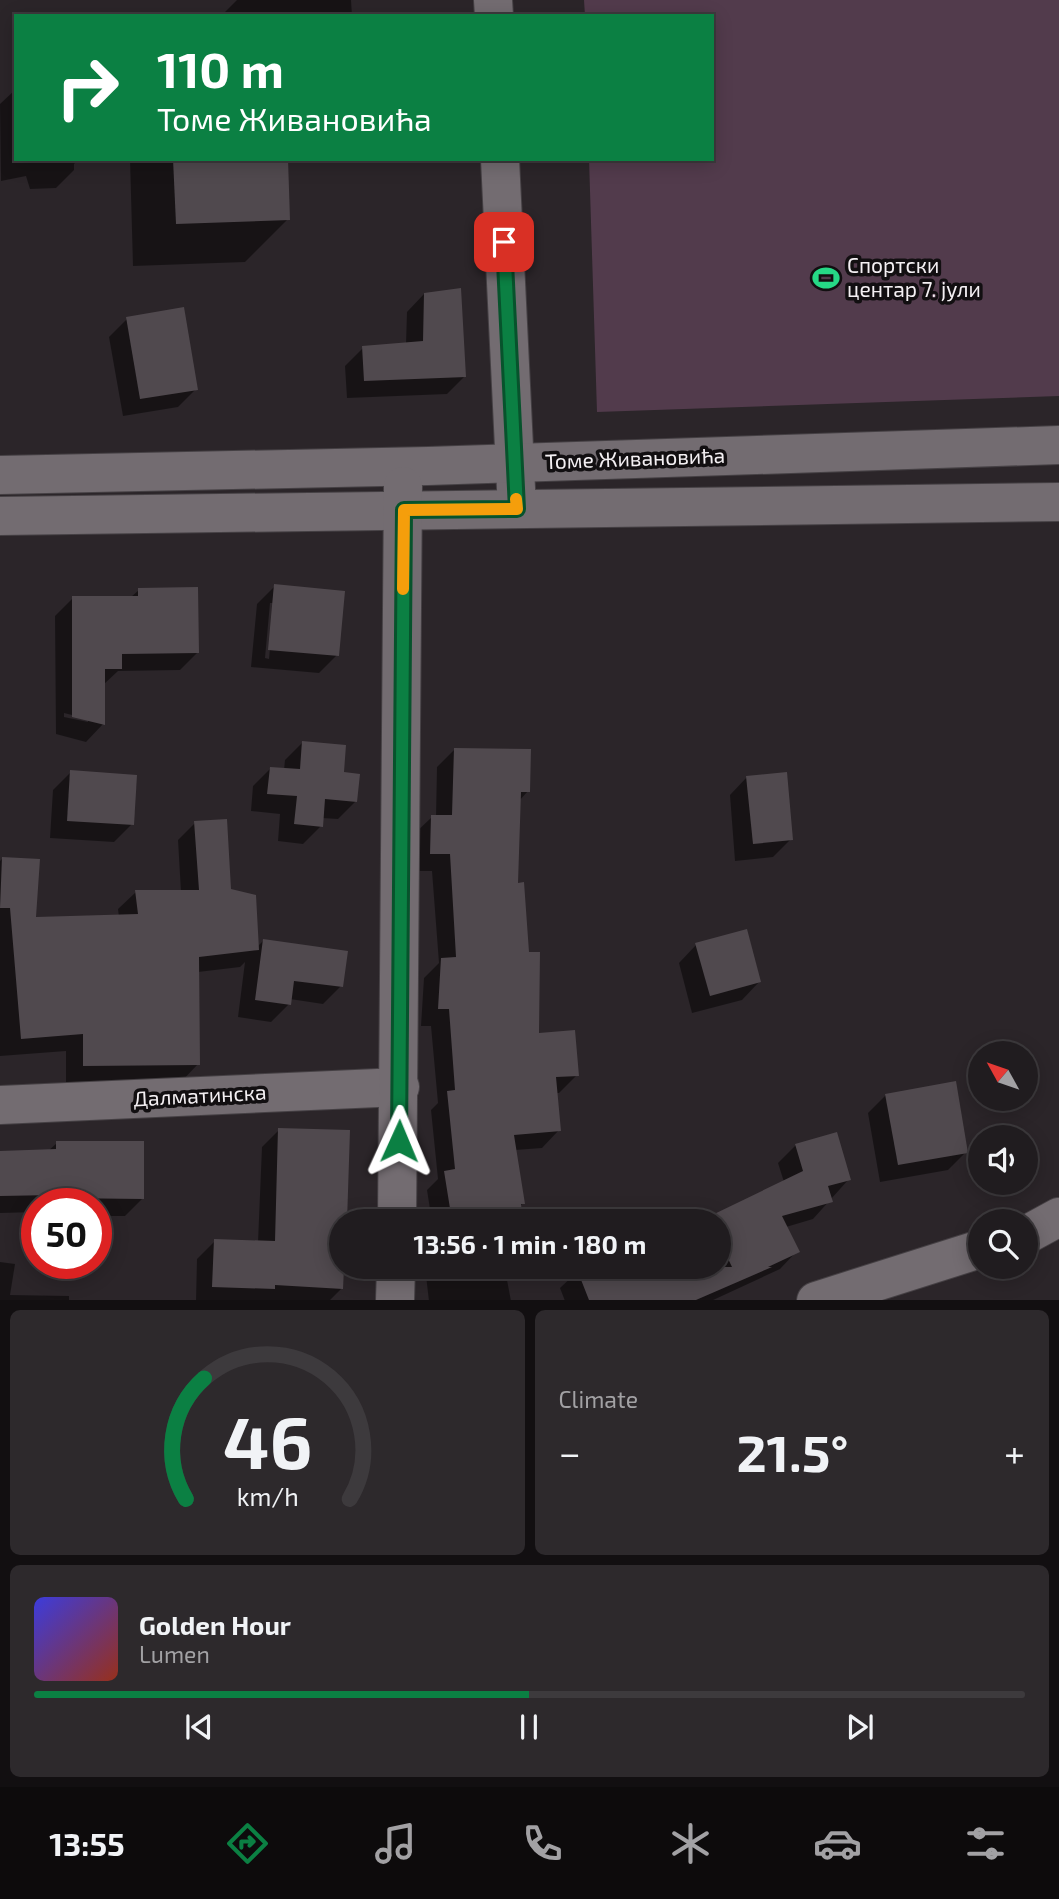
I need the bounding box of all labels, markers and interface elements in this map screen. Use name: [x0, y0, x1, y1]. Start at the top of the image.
text: 110 m: [157, 39, 284, 98]
icon: right: [42, 42, 133, 133]
text: Томе Живановића: [157, 99, 432, 137]
pin: [474, 212, 534, 272]
icon: arrive: [485, 223, 523, 261]
place label: Спортски центар 7. јули: [847, 252, 981, 302]
sports icon: Спортски центар 7. јули: [811, 263, 841, 293]
street label: Томе Живановића: [544, 442, 725, 473]
north arrow: [968, 1041, 1038, 1111]
map controls: [968, 1041, 1038, 1279]
street label: Далматинска: [133, 1079, 267, 1110]
position arrow: [362, 1104, 436, 1178]
button: sound: [968, 1125, 1038, 1195]
speed limit sign: 50: [21, 1188, 112, 1279]
button: search: [968, 1209, 1038, 1279]
text: 13:56 · 1 min · 180 m: [414, 1228, 646, 1259]
text: Climate: [559, 1385, 638, 1413]
text: 46: [223, 1396, 312, 1484]
text: 21.5°: [736, 1420, 848, 1482]
text: −: [559, 1429, 581, 1475]
text: +: [1004, 1429, 1025, 1475]
text: km/h: [236, 1480, 298, 1510]
text: Golden Hour: [139, 1609, 291, 1640]
text: Lumen: [139, 1640, 210, 1668]
icon: previous: [180, 1708, 218, 1746]
icon: pause: [510, 1708, 548, 1746]
icon: next: [841, 1708, 879, 1746]
icon: directions: [223, 1819, 272, 1868]
icon: music: [371, 1819, 420, 1868]
icon: phone: [518, 1819, 567, 1868]
icon: climate: [666, 1819, 715, 1868]
icon: car: [813, 1819, 862, 1868]
icon: filters: [961, 1819, 1010, 1868]
text: 13:55: [49, 1824, 125, 1862]

